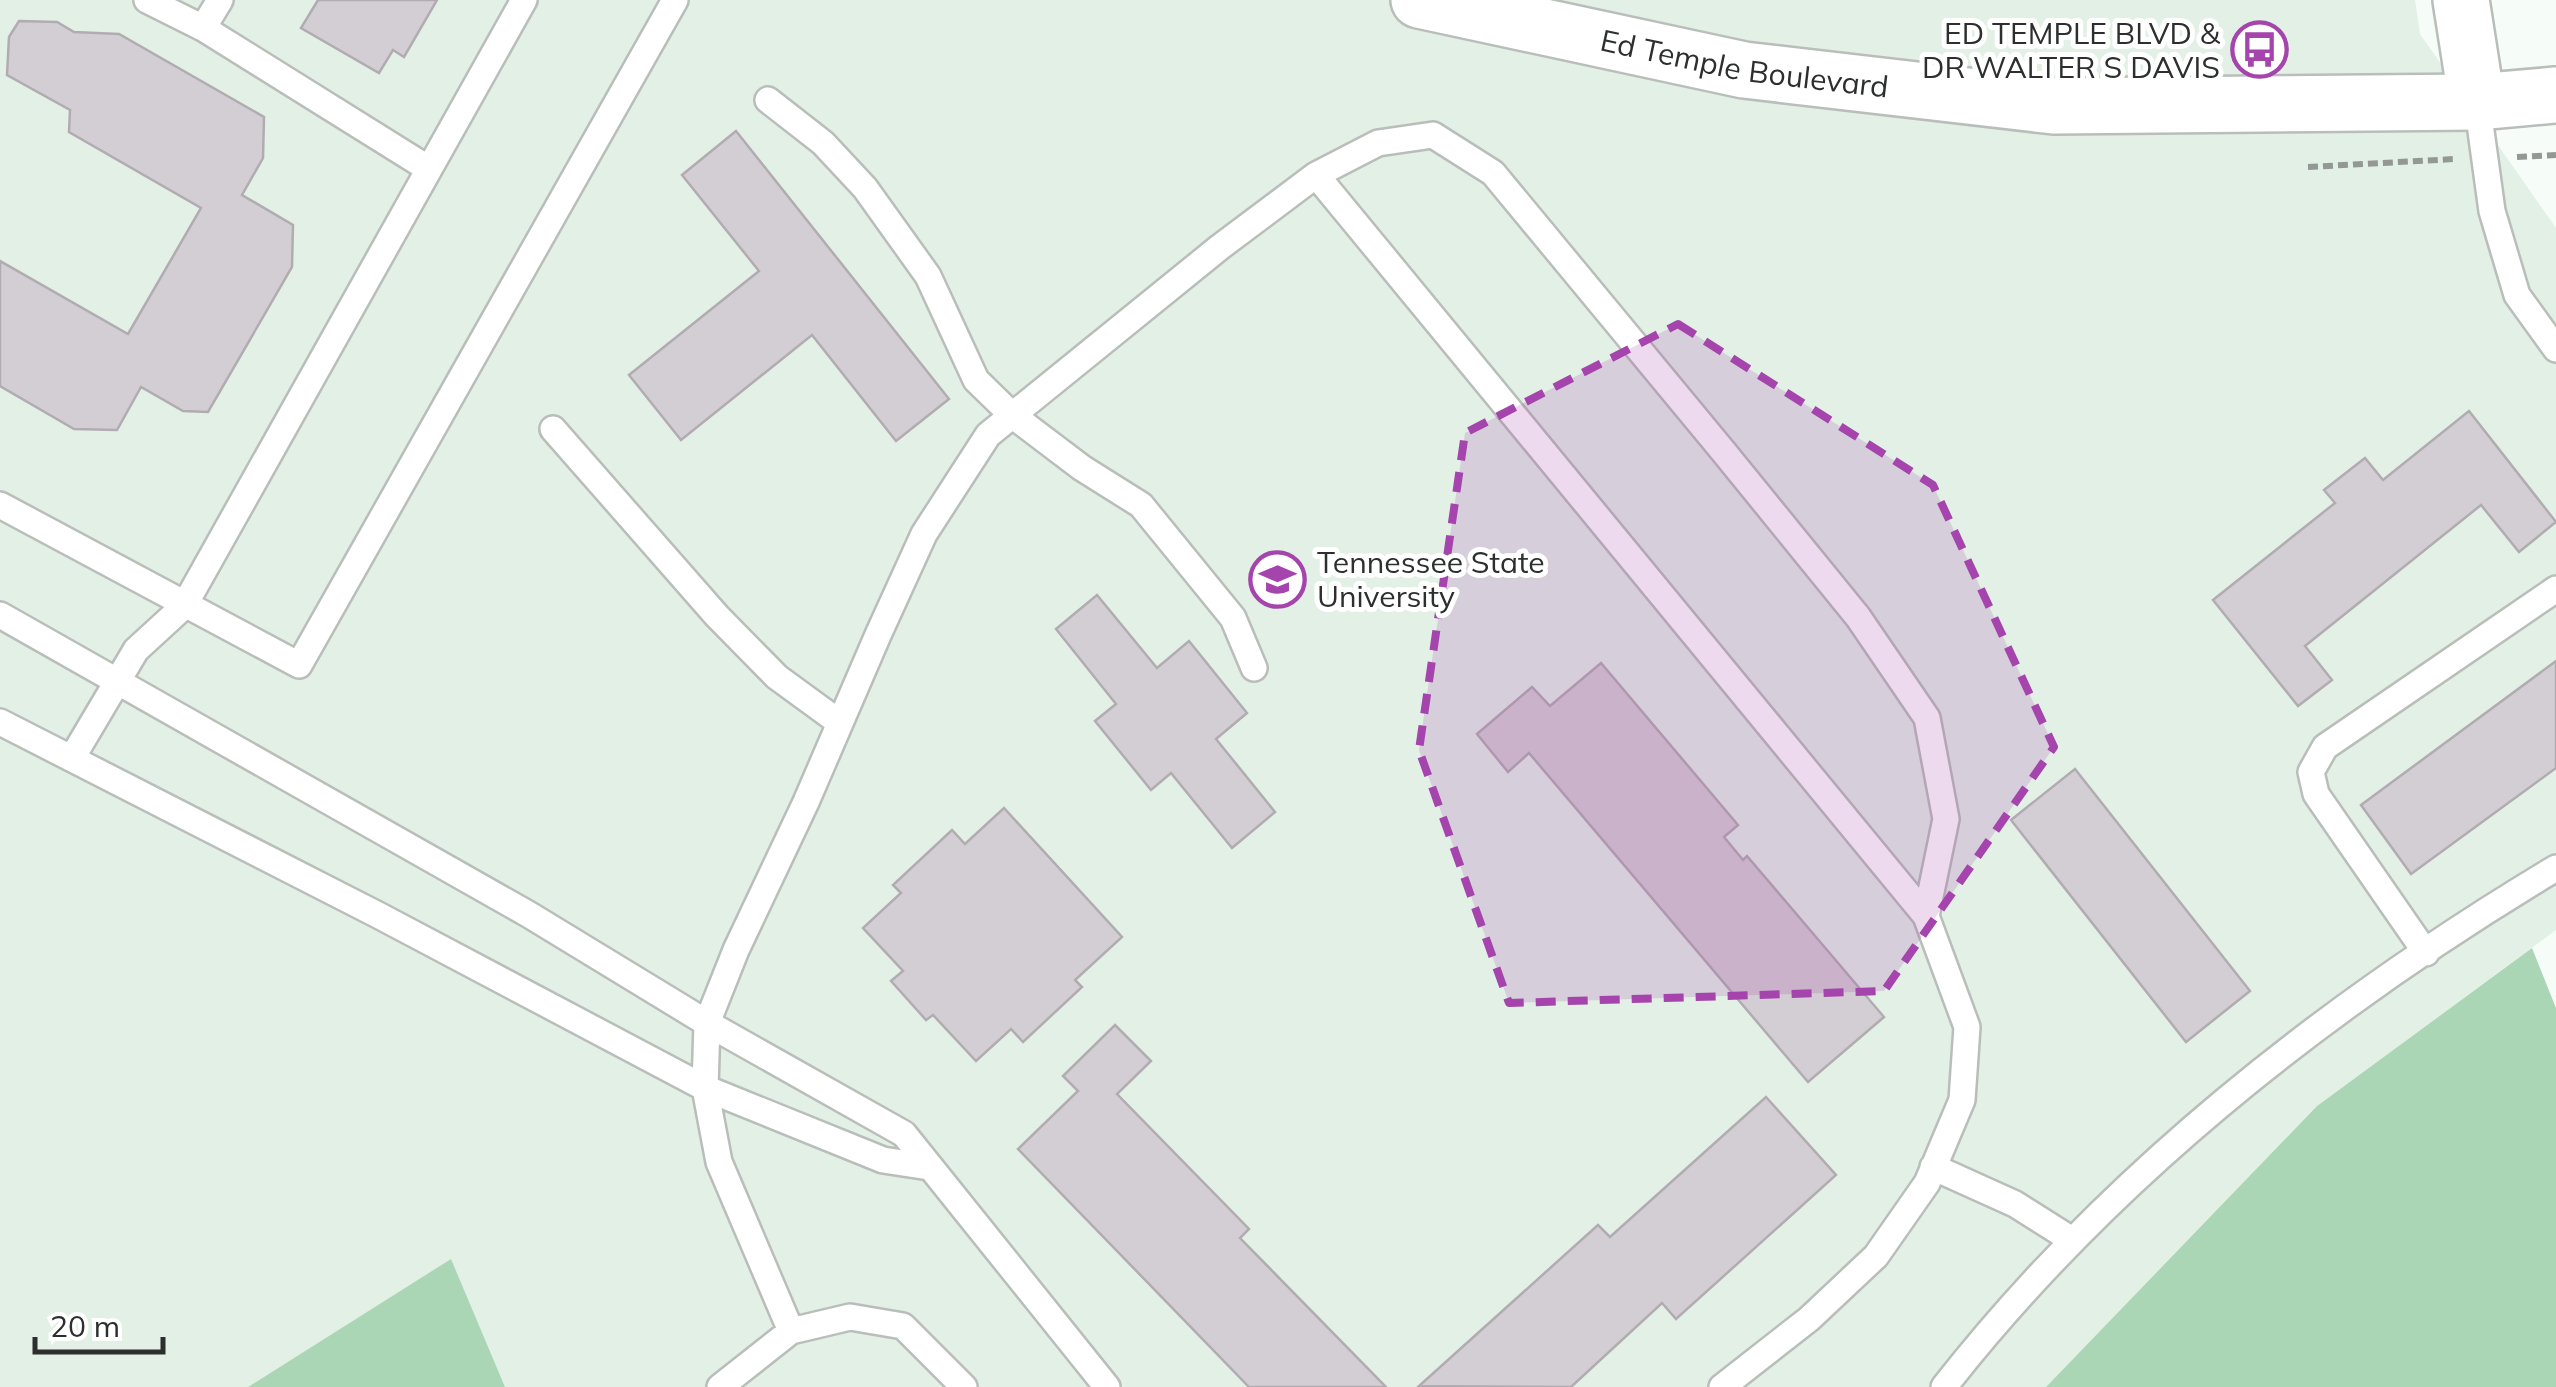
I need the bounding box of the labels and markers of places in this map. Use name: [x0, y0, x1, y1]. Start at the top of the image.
place label: ED TEMPLE BLVD & DR WALTER S DAVIS: [1922, 14, 2221, 86]
bus stop icon: ED TEMPLE BLVD & DR WALTER S DAVIS: [2229, 20, 2289, 80]
place label: Tennessee State University: [1317, 543, 1545, 615]
school or university icon: Tennessee State University: [1248, 549, 1308, 609]

